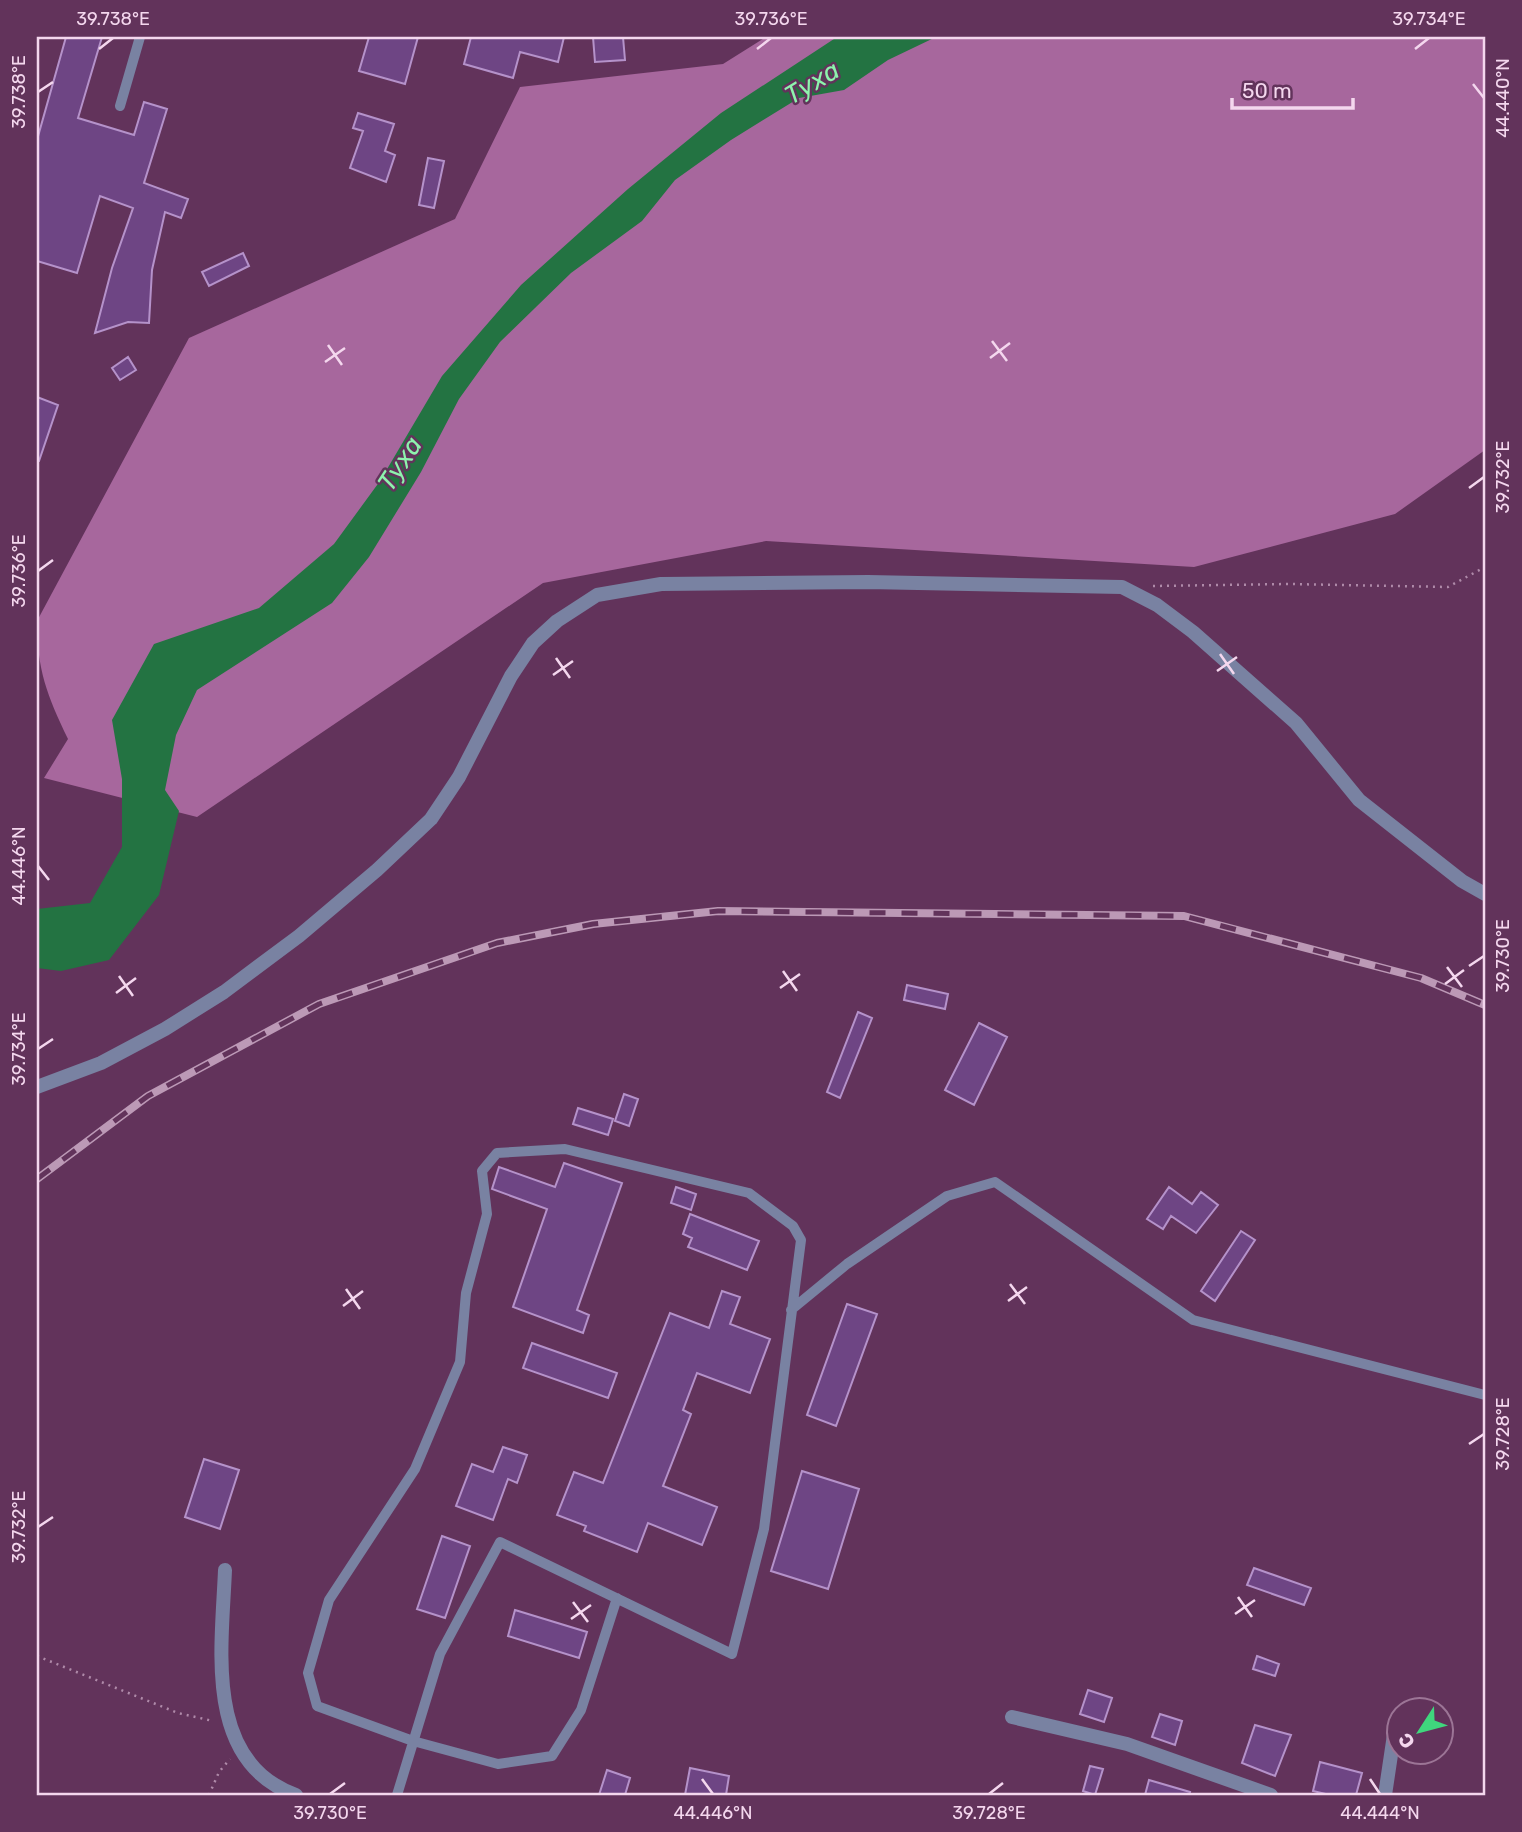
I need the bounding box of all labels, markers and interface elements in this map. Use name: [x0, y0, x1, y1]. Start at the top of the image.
text: 39.738°E: [76, 8, 150, 30]
text: 39.736°E: [734, 8, 808, 30]
text: 39.734°E: [1392, 8, 1466, 30]
text: 39.738°E: [8, 55, 30, 129]
water label: Туха: [779, 55, 845, 111]
text: 44.440°N: [1492, 58, 1514, 138]
scale bar: [1232, 66, 1352, 110]
text: 50 m: [1242, 78, 1292, 103]
water label: Туха: [371, 431, 429, 497]
text: 39.732°E: [1492, 441, 1514, 513]
text: 39.736°E: [8, 534, 30, 608]
text: 44.446°N: [8, 826, 30, 906]
text: 39.730°E: [1492, 919, 1514, 993]
text: 39.734°E: [8, 1012, 30, 1086]
text: 39.728°E: [1492, 1397, 1514, 1471]
text: 39.732°E: [8, 1491, 30, 1563]
north arrow: [1386, 1696, 1456, 1766]
text: С: [1393, 1729, 1420, 1753]
text: 39.730°E: [293, 1802, 367, 1824]
text: 44.446°N: [673, 1802, 753, 1824]
text: 39.728°E: [952, 1802, 1026, 1824]
text: 44.444°N: [1340, 1802, 1420, 1824]

